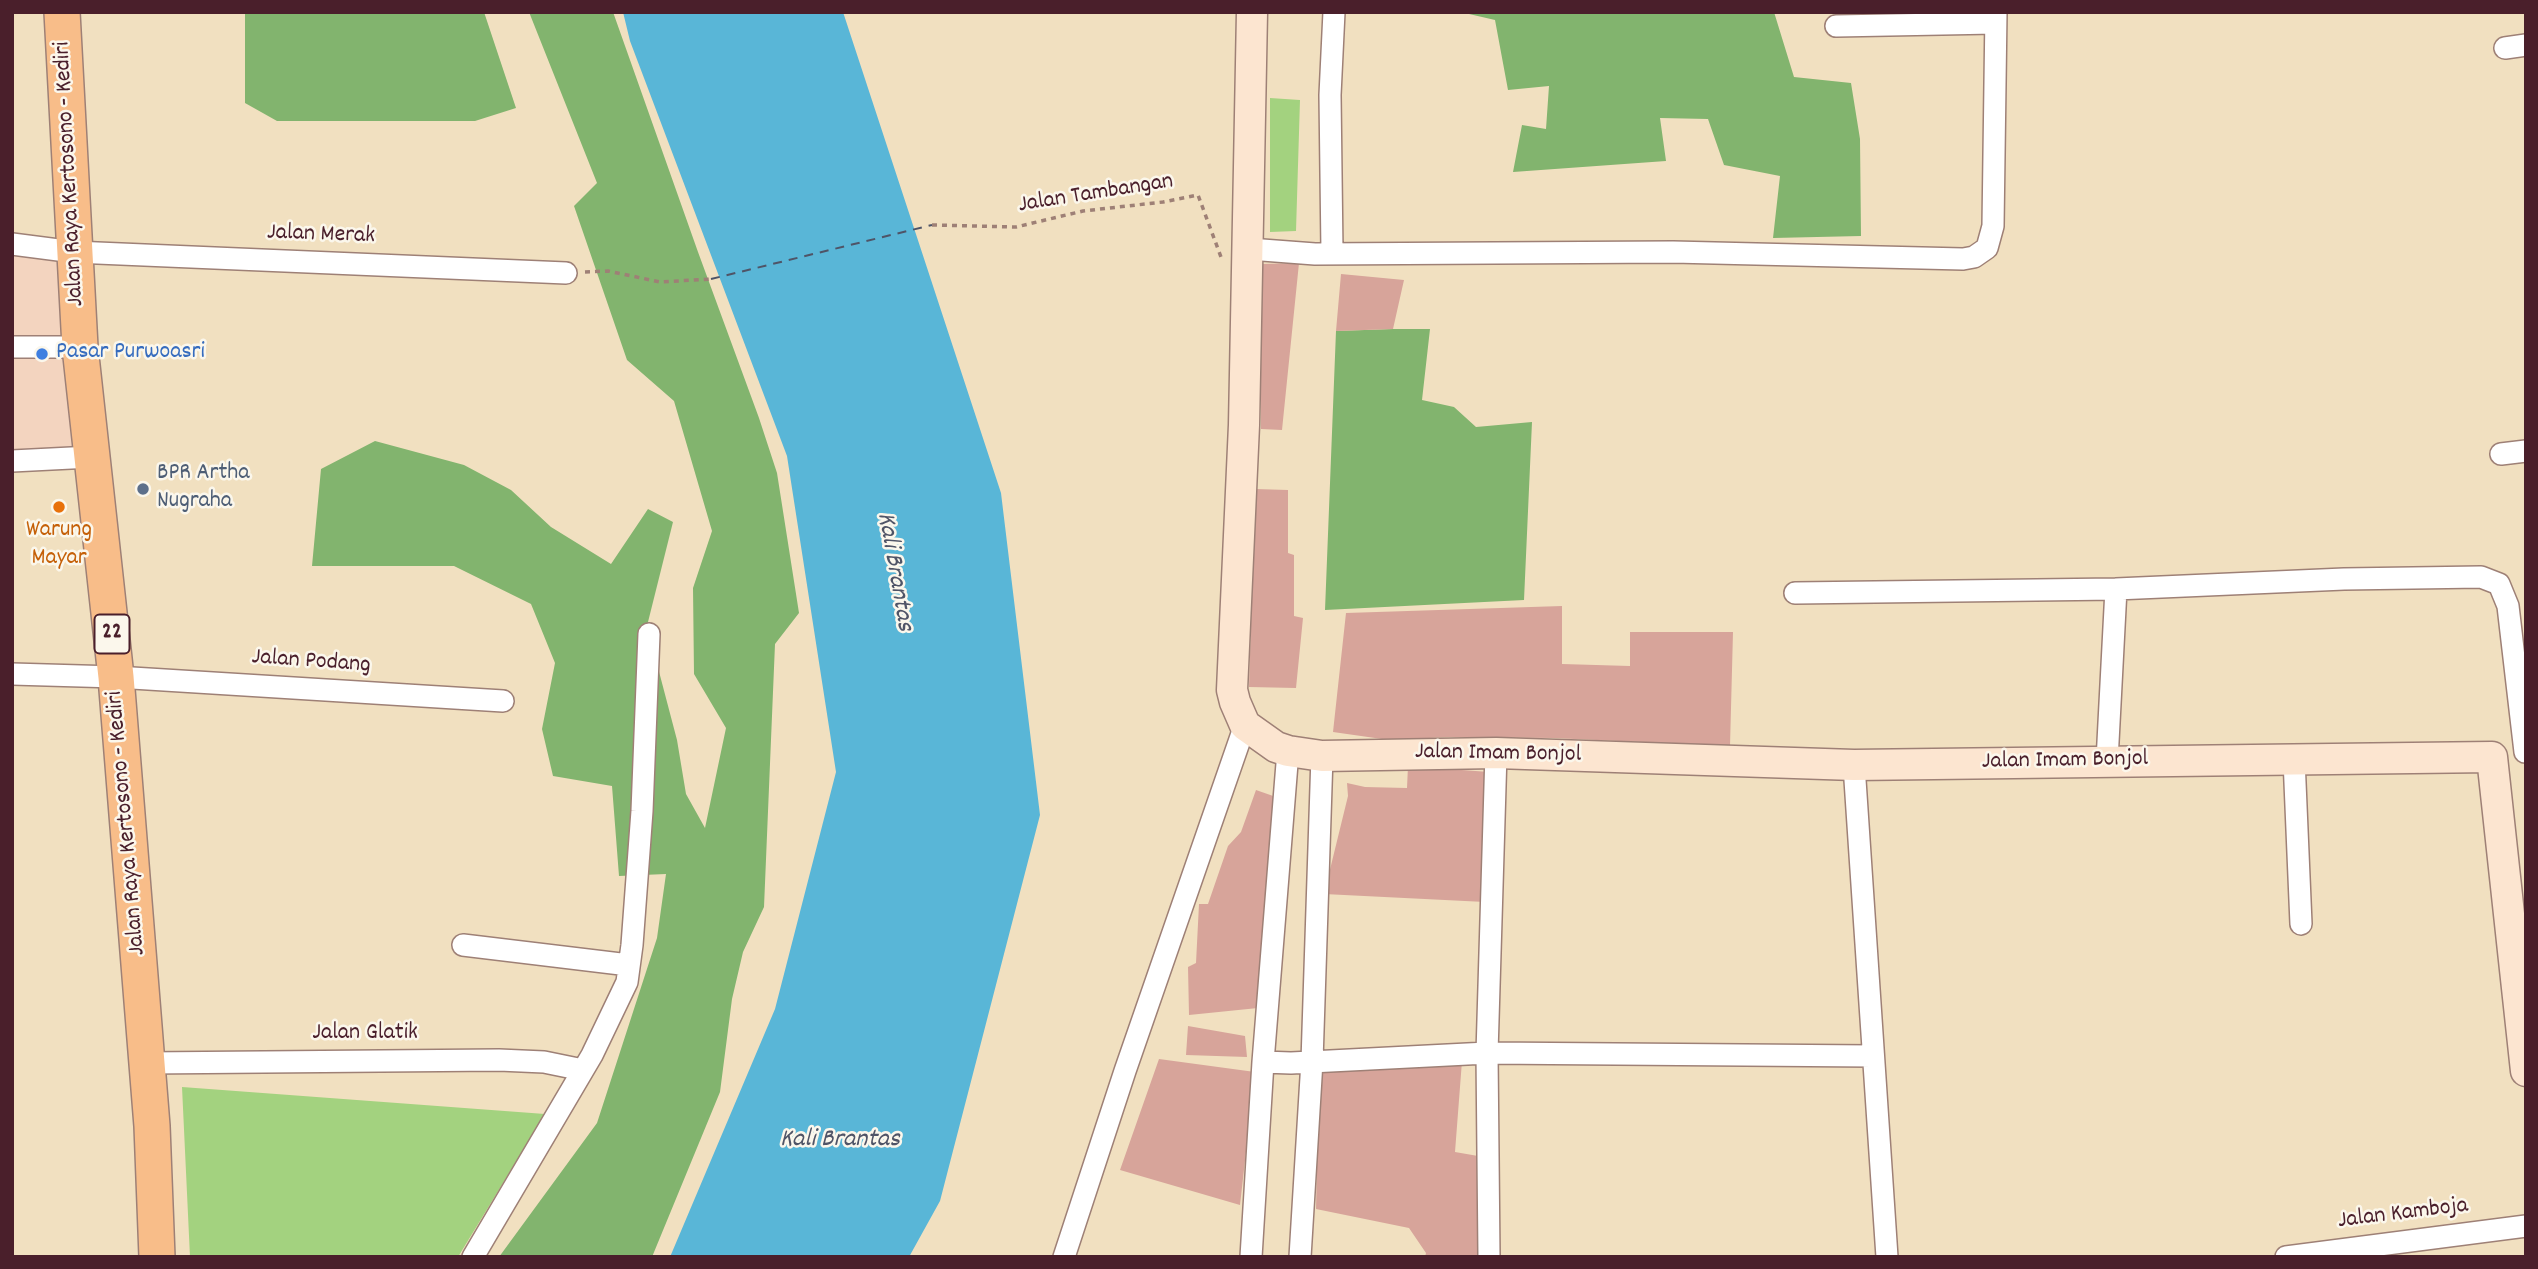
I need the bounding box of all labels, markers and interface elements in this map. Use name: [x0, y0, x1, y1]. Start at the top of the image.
street label: Jalan Raya Kertosono - Kediri: [50, 41, 92, 307]
street label: Jalan Tambangan: [1016, 169, 1176, 221]
street label: Jalan Merak: [266, 220, 376, 252]
place label: Pasar Purwoasri: [56, 340, 205, 368]
marker: Pasar Purwoasri: [34, 346, 50, 362]
place label: BPR Artha Nugraha: [157, 461, 250, 517]
marker: BPR Artha Nugraha: [135, 481, 151, 497]
marker: Warung Mayar: [51, 499, 67, 515]
water label: Kali Brantas: [867, 510, 919, 634]
place label: Warung Mayar: [26, 518, 92, 574]
road number: 22: [94, 614, 130, 654]
street label: Jalan Podang: [251, 644, 371, 682]
street label: Jalan Raya Kertosono - Kediri: [102, 690, 154, 956]
street label: Jalan Imam Bonjol: [1414, 739, 1582, 771]
street label: Jalan Imam Bonjol: [1981, 746, 2149, 778]
street label: Jalan Glatik: [312, 1021, 418, 1049]
water label: Kali Brantas: [780, 1125, 900, 1157]
street label: Jalan Kamboja: [2336, 1193, 2470, 1237]

